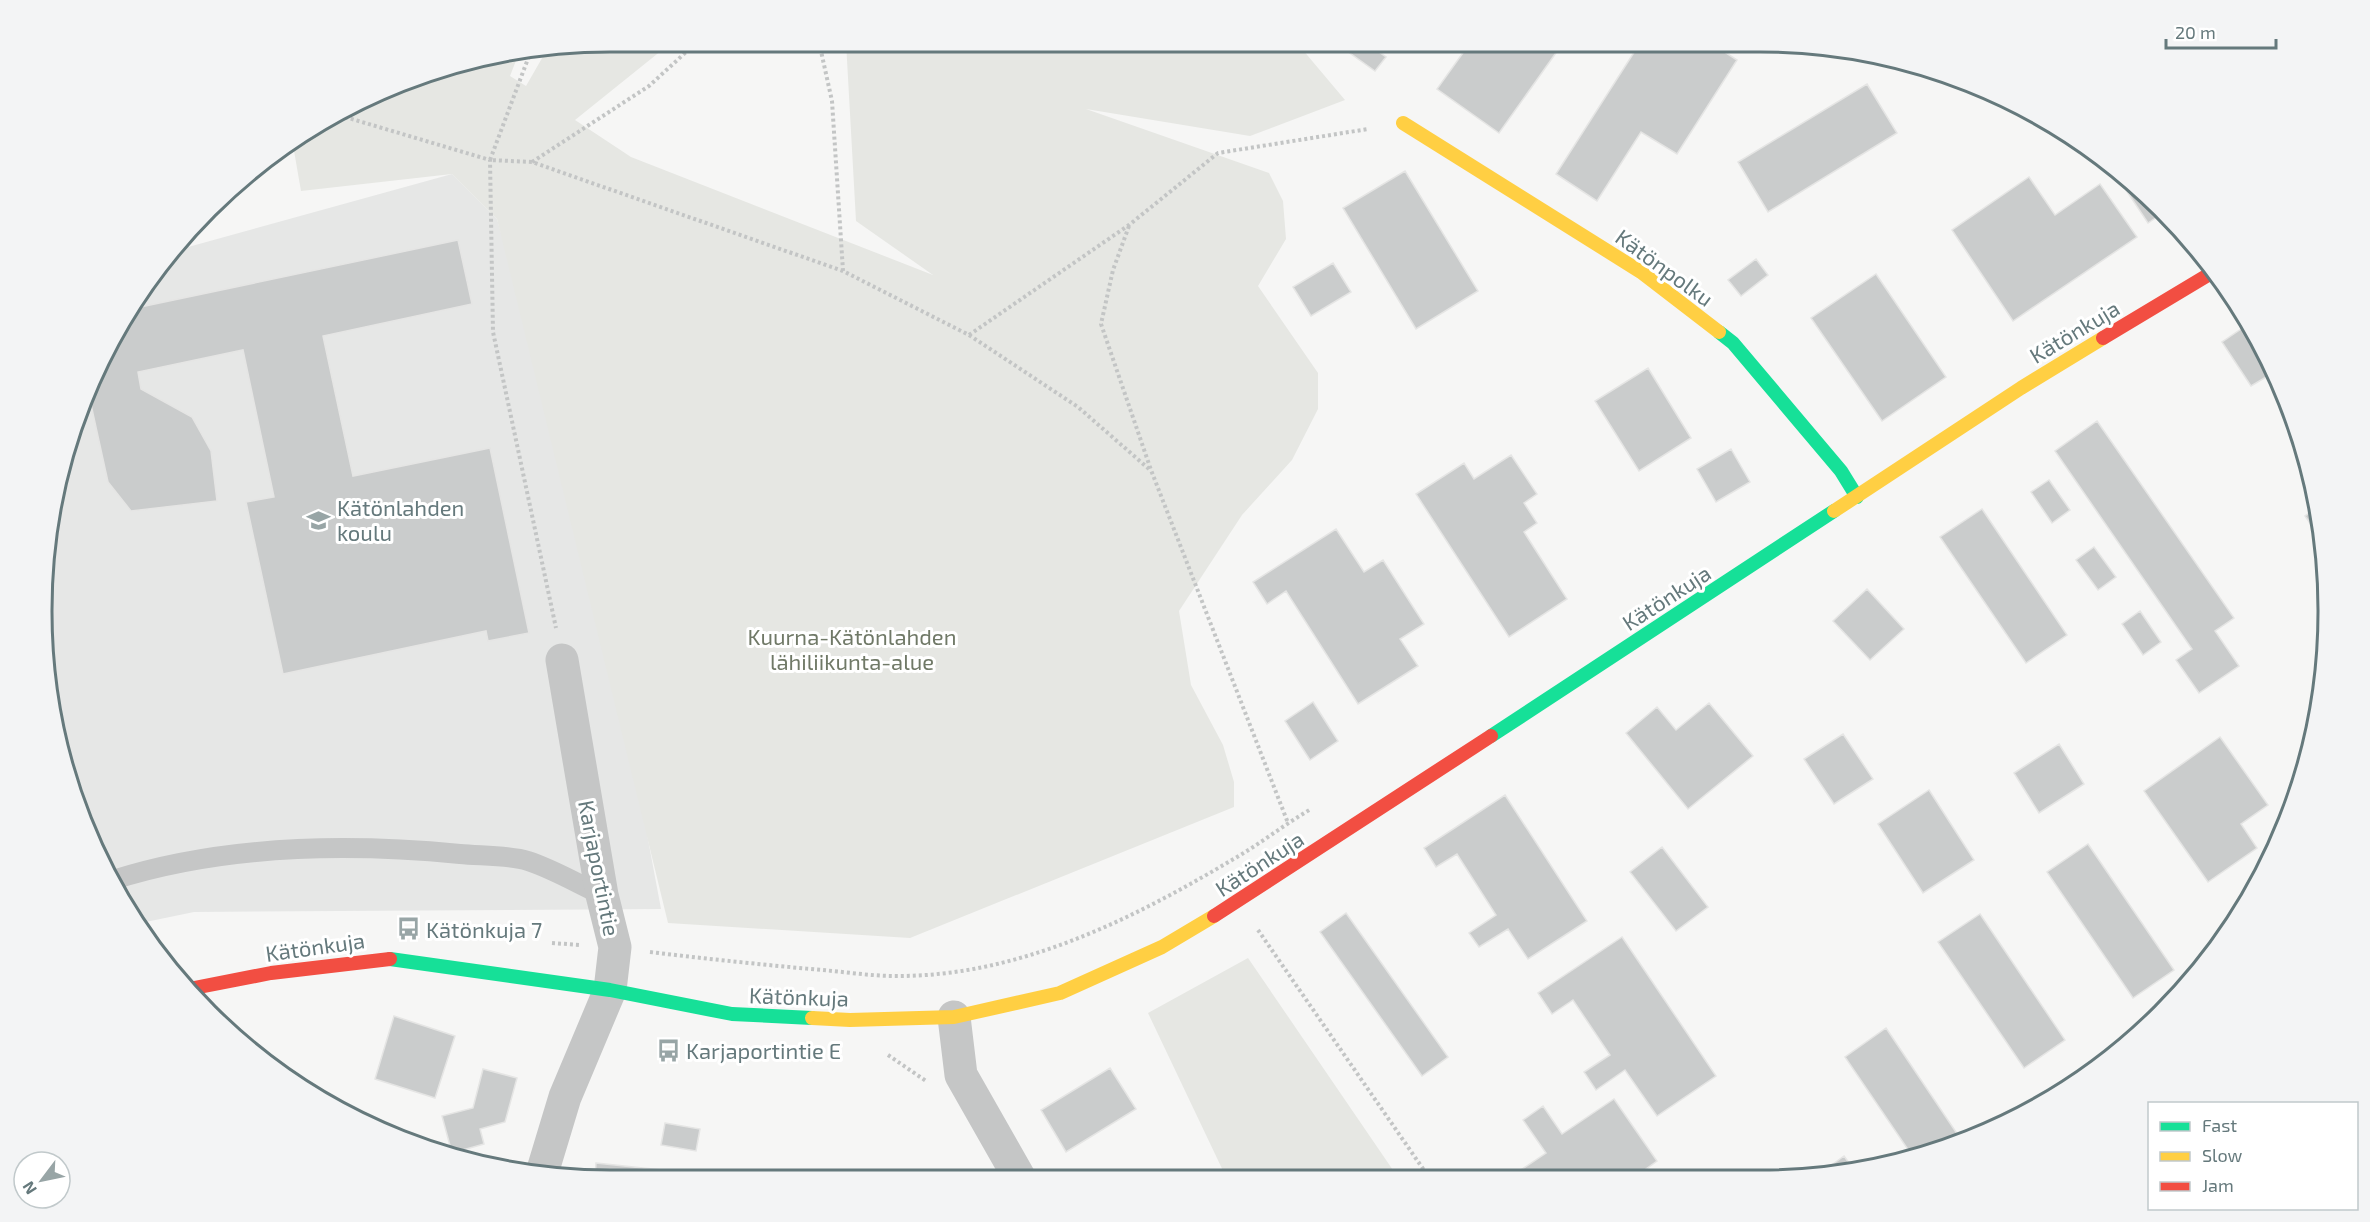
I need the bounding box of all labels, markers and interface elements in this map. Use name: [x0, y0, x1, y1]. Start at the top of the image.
scale bar: [2166, 12, 2276, 50]
text: 20 m: [2175, 21, 2216, 43]
street label: Kätönpolku: [1611, 223, 1719, 311]
street label: Kätönkuja: [2024, 294, 2124, 369]
place label: Kätönlahden koulu: [337, 494, 464, 545]
school or university icon: Kätönlahden koulu: [306, 507, 332, 533]
street label: Kätönkuja: [1617, 559, 1716, 636]
park label: Kuurna-Kätönlahden lähiliikunta-alue: [748, 623, 956, 674]
street label: Karjaportintie: [573, 798, 626, 938]
street label: Kätönkuja: [1210, 825, 1309, 902]
bus stop icon: Kätönkuja 7: [395, 916, 421, 942]
place label: Kätönkuja 7: [426, 916, 542, 943]
street label: Kätönkuja: [264, 926, 366, 967]
street label: Kätönkuja: [749, 981, 849, 1012]
bus stop icon: Karjaportintie E: [655, 1037, 681, 1063]
place label: Karjaportintie E: [686, 1037, 841, 1064]
legend: [2148, 1102, 2358, 1210]
text: Fast: [2202, 1114, 2237, 1136]
text: Slow: [2202, 1144, 2243, 1166]
north arrow: [12, 1150, 72, 1210]
text: Jam: [2202, 1174, 2234, 1196]
text: N: [18, 1178, 40, 1198]

